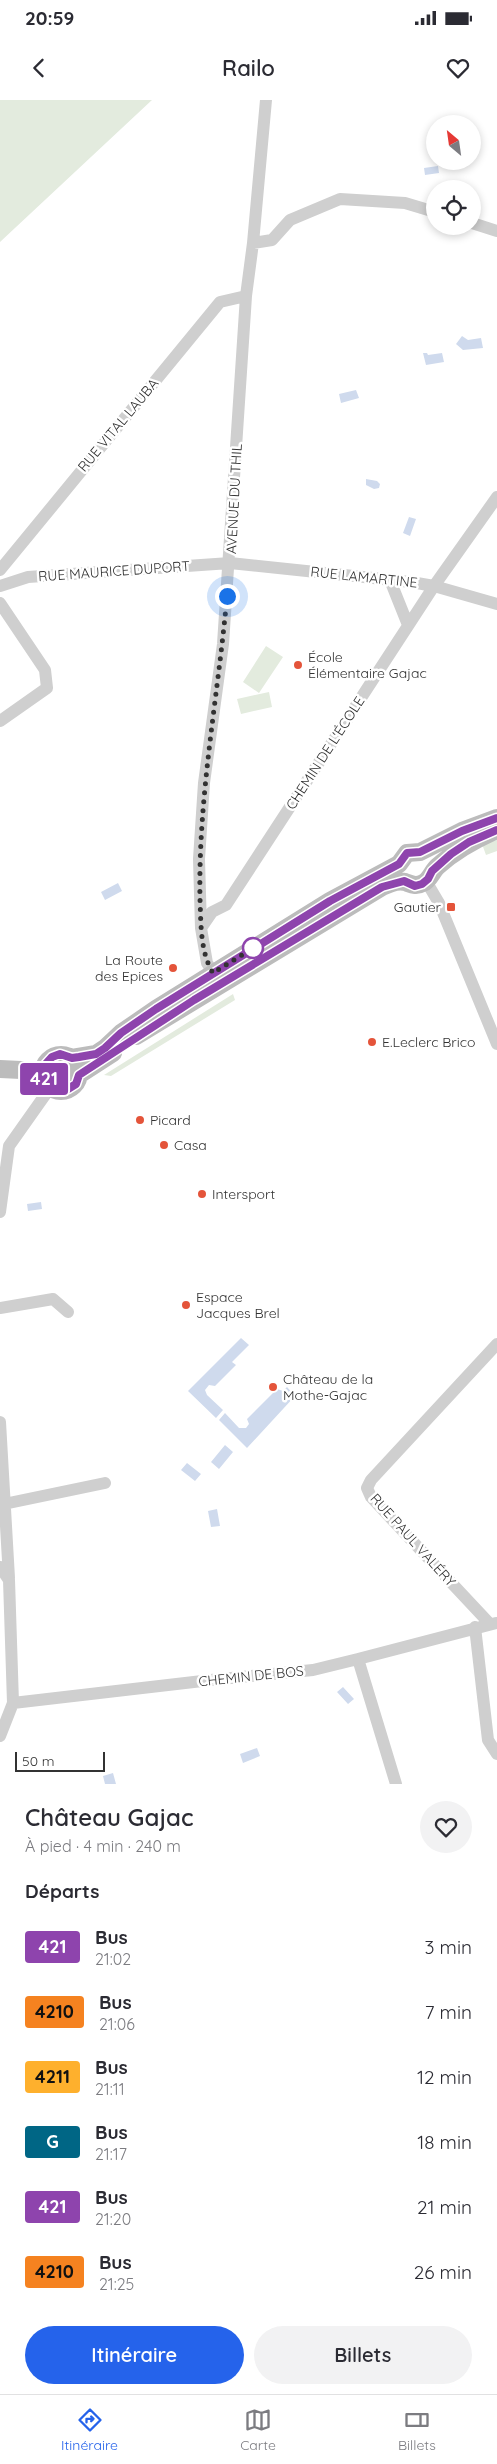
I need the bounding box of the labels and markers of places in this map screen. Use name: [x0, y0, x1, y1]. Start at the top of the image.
place label: École Élémentaire Gajac: [308, 648, 427, 682]
marker: École Élémentaire Gajac: [292, 659, 304, 671]
place label: Gautier: [394, 898, 442, 916]
marker: Gautier: [445, 901, 457, 913]
unlabelled marker: [242, 937, 264, 959]
place label: La Route des Epices: [95, 951, 163, 985]
marker: La Route des Epices: [167, 962, 179, 974]
place label: E.Leclerc Brico: [382, 1033, 475, 1051]
marker: E.Leclerc Brico: [366, 1036, 378, 1048]
place label: Picard: [150, 1111, 191, 1129]
marker: Picard: [134, 1114, 146, 1126]
place label: Casa: [174, 1136, 207, 1154]
marker: Casa: [158, 1139, 170, 1151]
place label: Intersport: [212, 1185, 275, 1203]
marker: Intersport: [196, 1188, 208, 1200]
place label: Espace Jacques Brel: [196, 1288, 280, 1322]
marker: Espace Jacques Brel: [180, 1299, 192, 1311]
place label: Château de la Mothe-Gajac: [283, 1370, 373, 1404]
marker: Château de la Mothe-Gajac: [267, 1381, 279, 1393]

